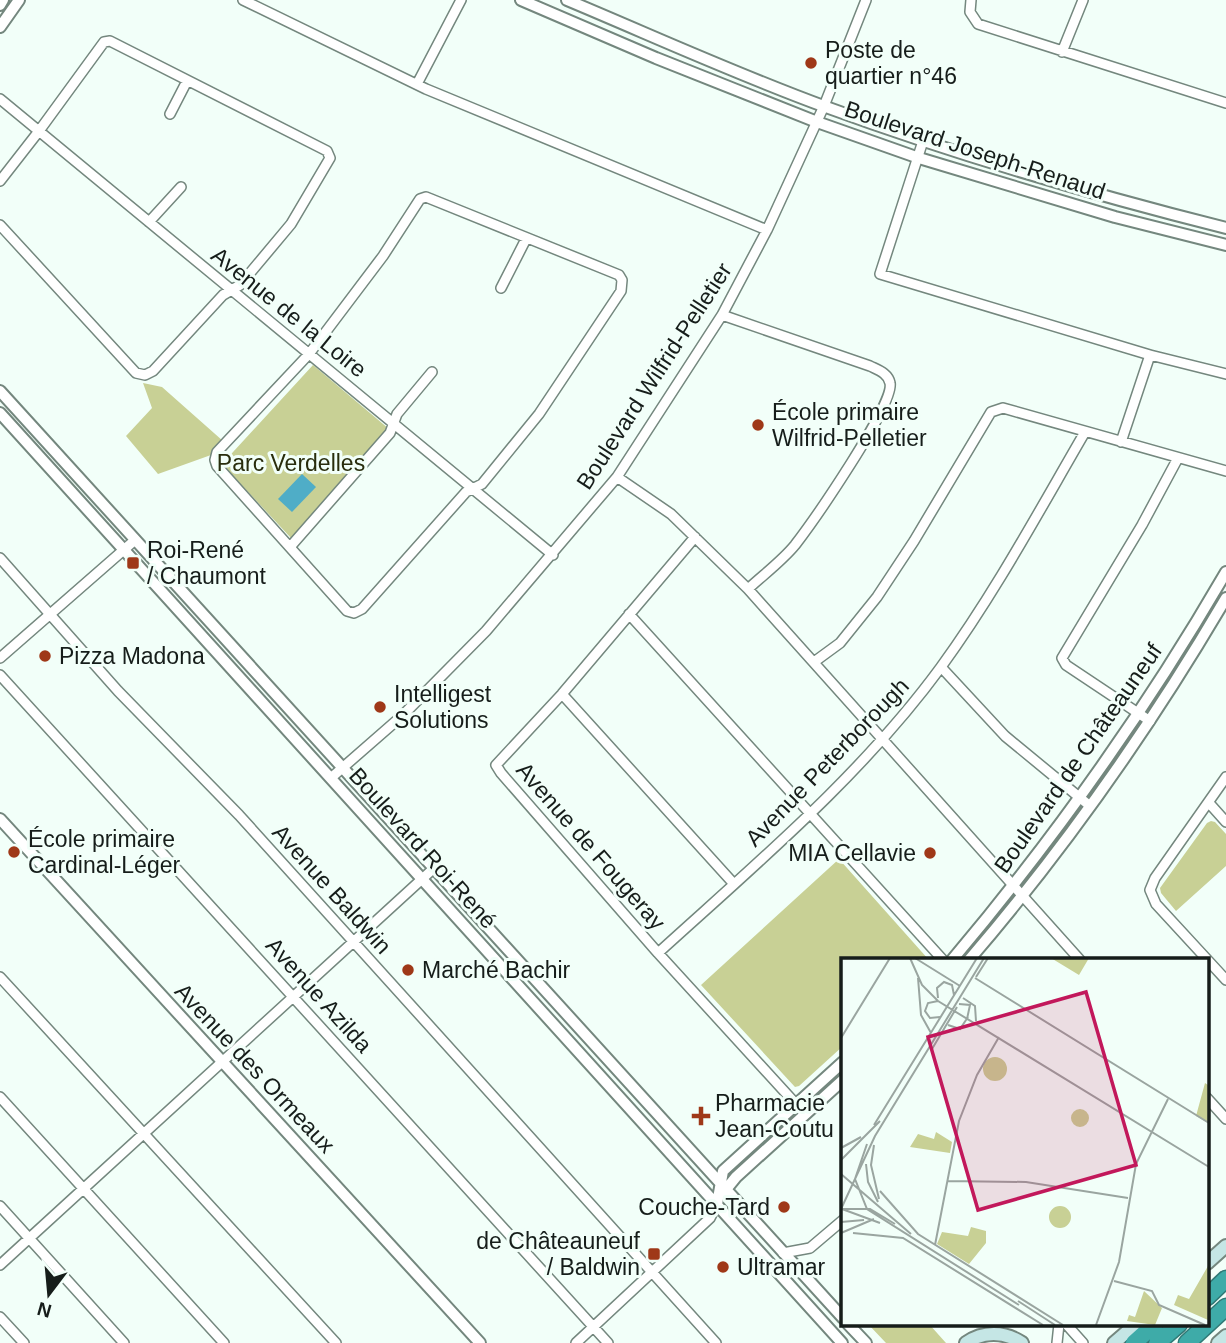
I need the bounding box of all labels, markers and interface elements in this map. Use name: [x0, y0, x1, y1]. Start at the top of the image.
place label: Poste de quartier n°46: [825, 37, 957, 89]
marker: Poste de quartier n°46: [803, 55, 819, 71]
street label: Boulevard Joseph-Renaud: [841, 96, 1109, 204]
street label: Avenue de la Loire: [206, 242, 372, 382]
street label: Boulevard Wilfrid-Pelletier: [571, 258, 737, 494]
place label: École primaire Wilfrid-Pelletier: [772, 399, 927, 451]
marker: École primaire Wilfrid-Pelletier: [750, 417, 766, 433]
park label: Parc Verdelles: [217, 450, 365, 476]
place label: Roi-René / Chaumont: [147, 537, 267, 589]
marker: Roi-René / Chaumont: [125, 555, 141, 571]
street label: Boulevard de Châteauneuf: [989, 638, 1167, 878]
place label: Pizza Madona: [59, 643, 205, 669]
marker: Pizza Madona: [37, 648, 53, 664]
street label: Avenue Peterborough: [740, 673, 914, 851]
place label: Intelligest Solutions: [394, 681, 492, 733]
marker: Intelligest Solutions: [372, 699, 388, 715]
street label: Avenue de Fougeray: [511, 757, 671, 935]
street label: Boulevard Roi-René: [344, 762, 502, 934]
street label: Avenue Baldwin: [267, 819, 397, 959]
place label: École primaire Cardinal-Léger: [28, 826, 180, 878]
place label: MIA Cellavie: [788, 840, 916, 866]
marker: École primaire Cardinal-Léger: [6, 844, 22, 860]
marker: MIA Cellavie: [922, 845, 938, 861]
street label: Avenue Azilda: [261, 932, 377, 1058]
place label: Marché Bachir: [422, 957, 571, 983]
inset map: [841, 958, 1208, 1326]
marker: Marché Bachir: [400, 962, 416, 978]
street label: Avenue des Ormeaux: [170, 978, 341, 1158]
place label: Pharmacie Jean-Coutu: [715, 1090, 834, 1142]
marker: Pharmacie Jean-Coutu: [693, 1108, 709, 1124]
place label: Couche-Tard: [638, 1194, 770, 1220]
marker: Couche-Tard: [776, 1199, 792, 1215]
place label: de Châteauneuf / Baldwin: [476, 1228, 641, 1280]
marker: de Châteauneuf / Baldwin: [646, 1246, 662, 1262]
place label: Ultramar: [737, 1254, 826, 1280]
north arrow: [14, 1259, 84, 1329]
marker: Ultramar: [715, 1259, 731, 1275]
text: N: [35, 1298, 54, 1322]

